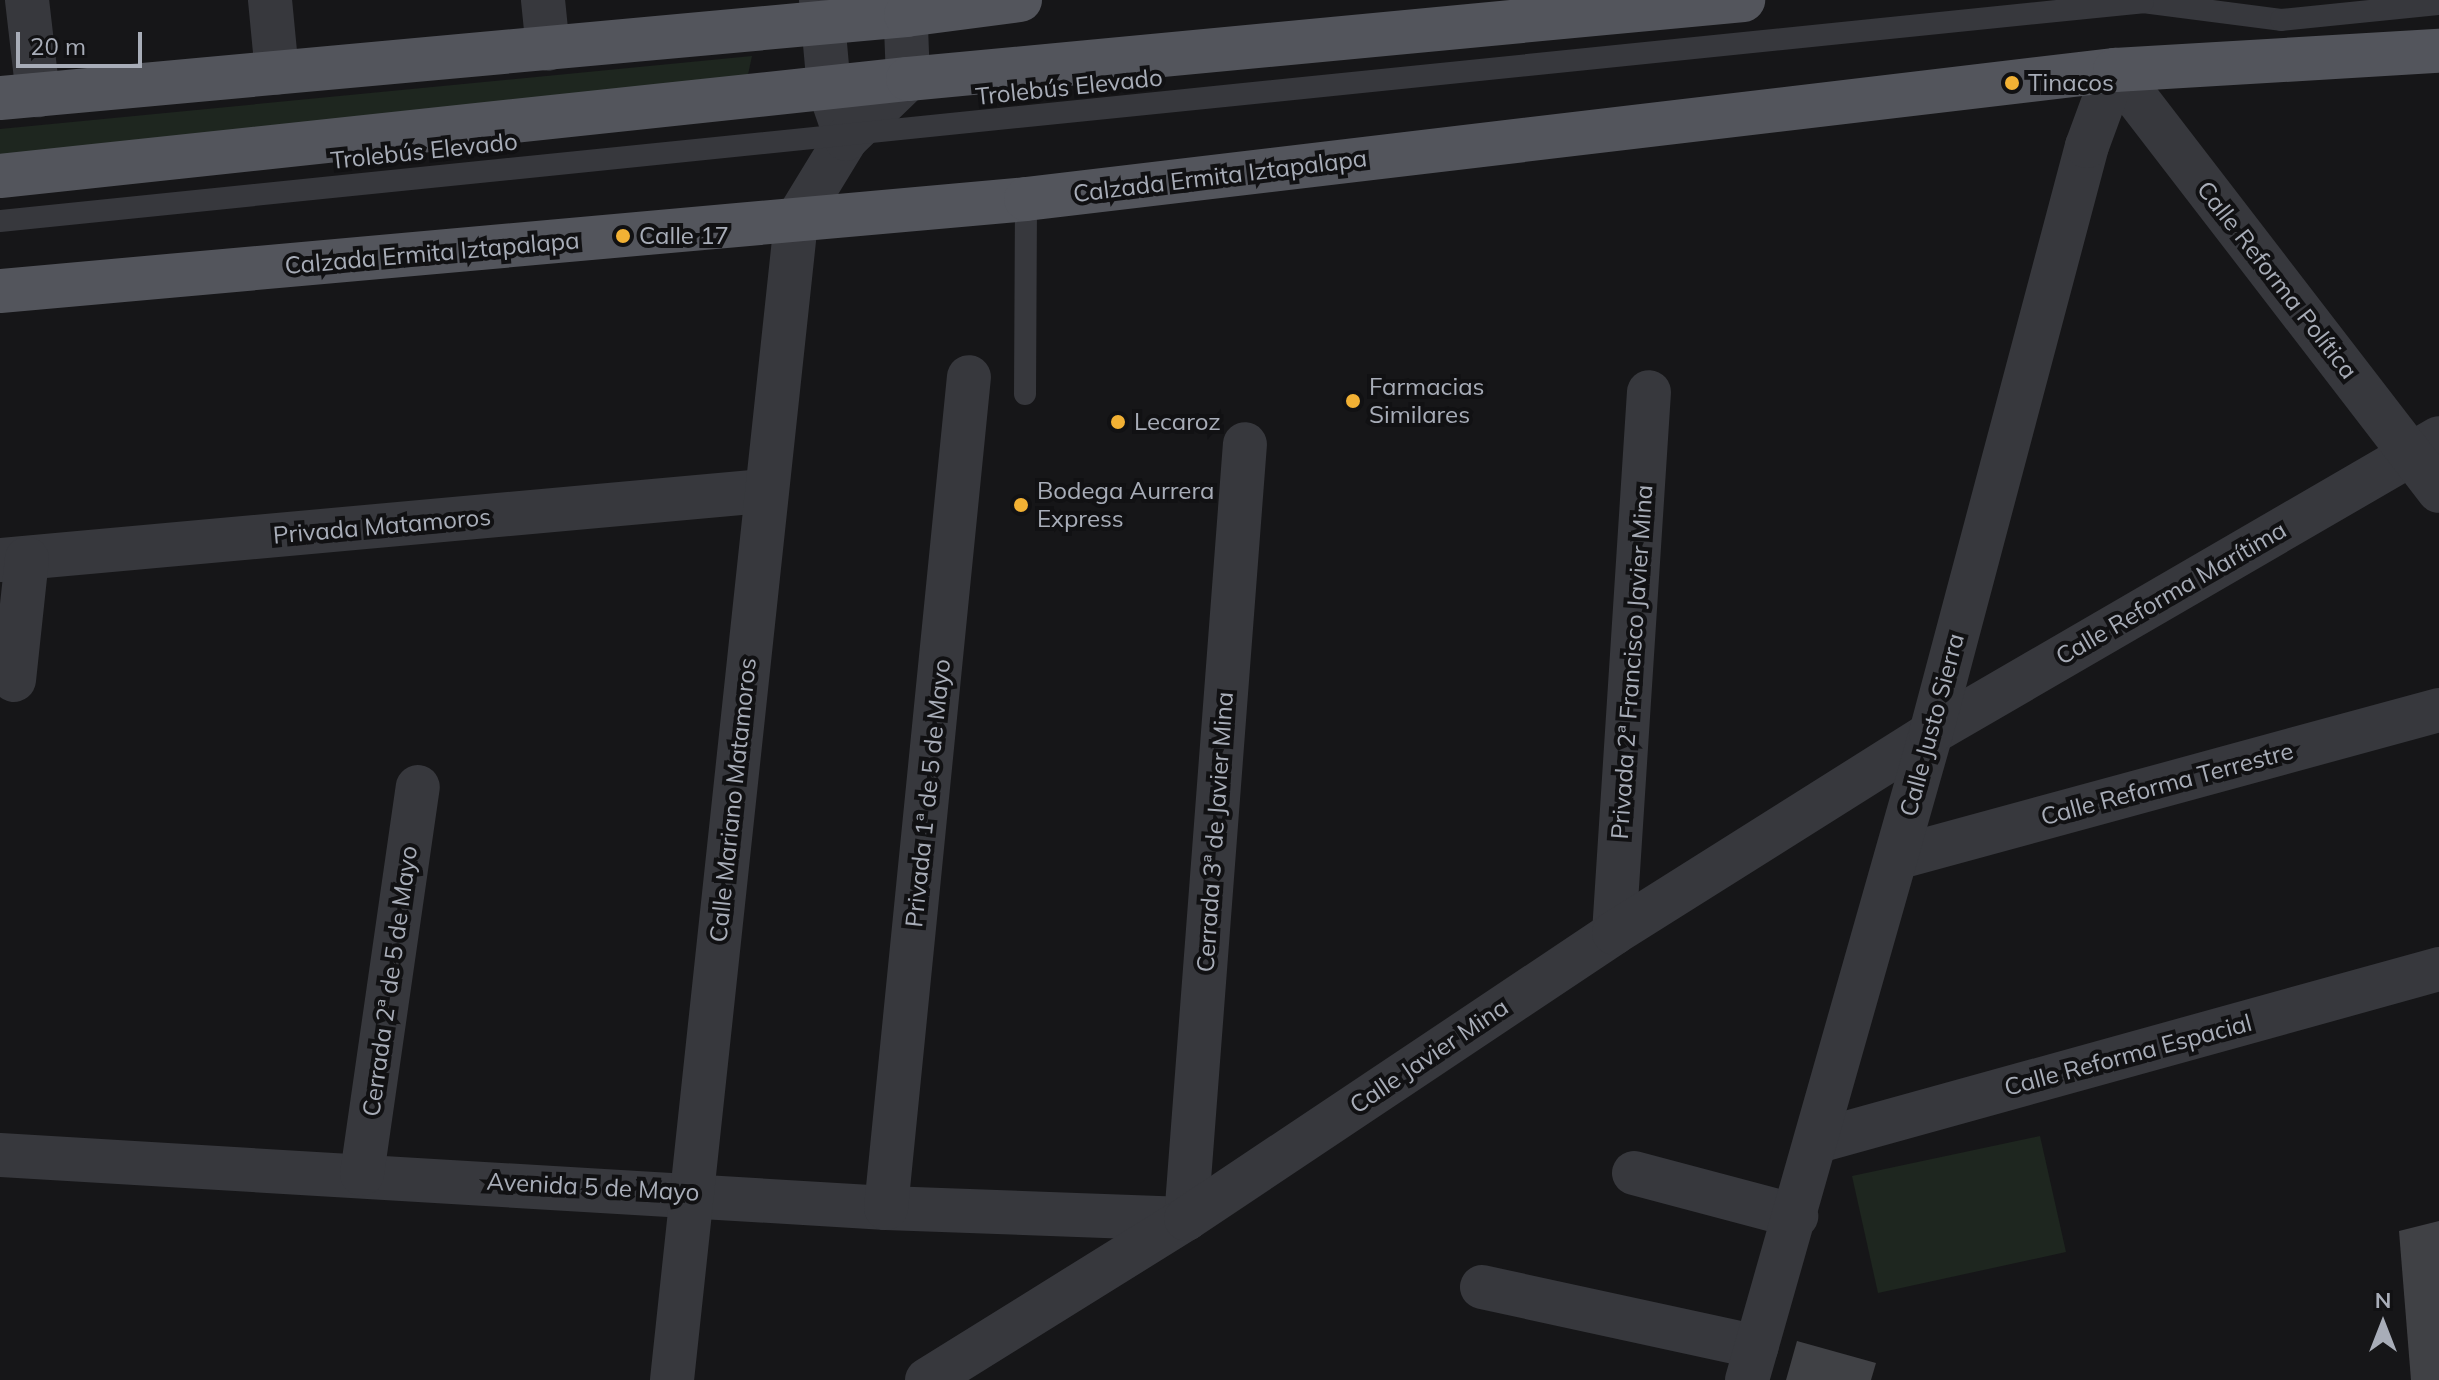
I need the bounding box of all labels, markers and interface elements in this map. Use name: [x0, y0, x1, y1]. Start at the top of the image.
scale bar: [20, 16, 146, 66]
text: 20 m: [30, 31, 86, 61]
street label: Trolebús Elevado: [974, 63, 1164, 111]
place label: Tinacos: [2028, 69, 2114, 97]
marker: Tinacos: [2003, 74, 2021, 92]
street label: Trolebús Elevado: [329, 127, 519, 175]
street label: Calzada Ermita Iztapalapa: [1071, 144, 1369, 208]
street label: Calle Reforma Política: [2191, 175, 2363, 385]
place label: Calle 17: [639, 222, 729, 250]
street label: Calzada Ermita Iztapalapa: [283, 226, 581, 280]
marker: Calle 17: [614, 227, 632, 245]
place label: Farmacias Similares: [1369, 373, 1484, 429]
marker: Farmacias Similares: [1344, 392, 1362, 410]
place label: Lecaroz: [1134, 408, 1221, 436]
marker: Lecaroz: [1109, 413, 1127, 431]
place label: Bodega Aurrera Express: [1037, 477, 1214, 533]
street label: Privada 2ª Francisco Javier Mina: [1605, 484, 1659, 840]
marker: Bodega Aurrera Express: [1012, 496, 1030, 514]
street label: Privada Matamoros: [272, 502, 492, 550]
street label: Calle Reforma Marítima: [2051, 515, 2291, 671]
street label: Calle Justo Sierra: [1894, 630, 1970, 820]
street label: Calle Mariano Matamoros: [704, 656, 762, 944]
street label: Privada 1ª de 5 de Mayo: [900, 657, 956, 929]
street label: Cerrada 3ª de Javier Mina: [1191, 691, 1239, 973]
street label: Calle Reforma Terrestre: [2038, 736, 2296, 832]
street label: Cerrada 2ª de 5 de Mayo: [357, 844, 423, 1118]
street label: Calle Javier Mina: [1344, 992, 1514, 1120]
street label: Calle Reforma Espacial: [2001, 1008, 2255, 1102]
street label: Avenida 5 de Mayo: [486, 1167, 700, 1207]
north arrow: [2343, 1284, 2423, 1364]
text: N: [2375, 1286, 2391, 1314]

